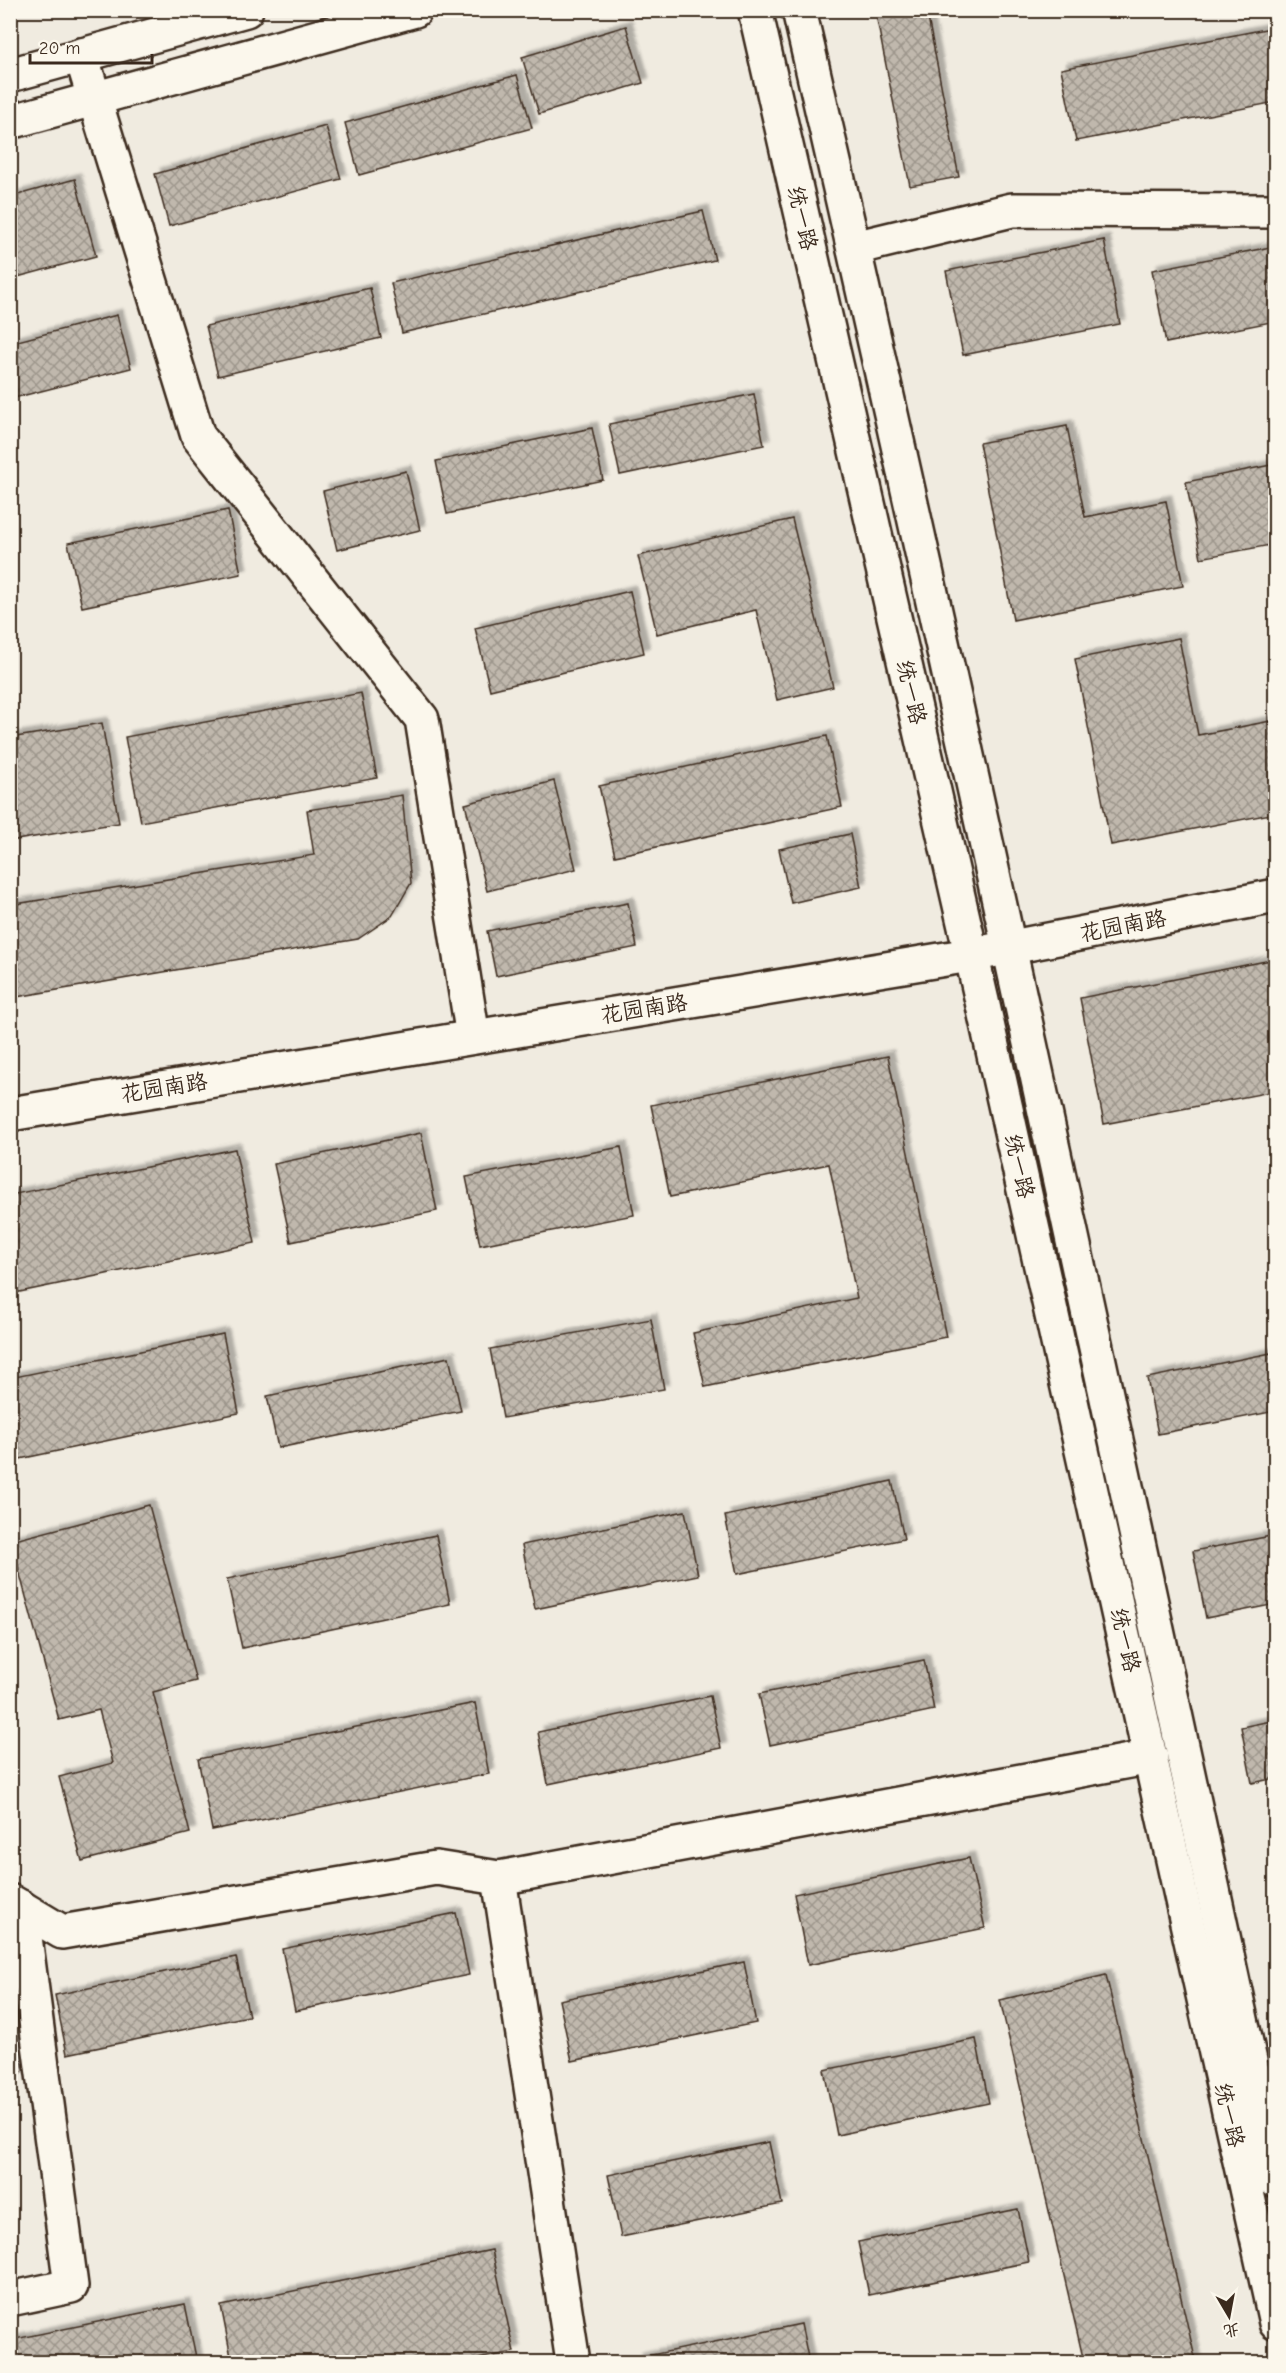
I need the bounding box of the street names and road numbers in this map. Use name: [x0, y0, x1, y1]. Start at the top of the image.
street label: 统一路: [782, 183, 822, 253]
street label: 统一路: [891, 657, 931, 727]
street label: 花园南路: [1077, 905, 1169, 947]
street label: 花园南路: [599, 989, 689, 1029]
street label: 花园南路: [119, 1068, 209, 1108]
street label: 统一路: [999, 1131, 1039, 1201]
street label: 统一路: [1105, 1605, 1145, 1675]
street label: 统一路: [1209, 2080, 1249, 2150]

